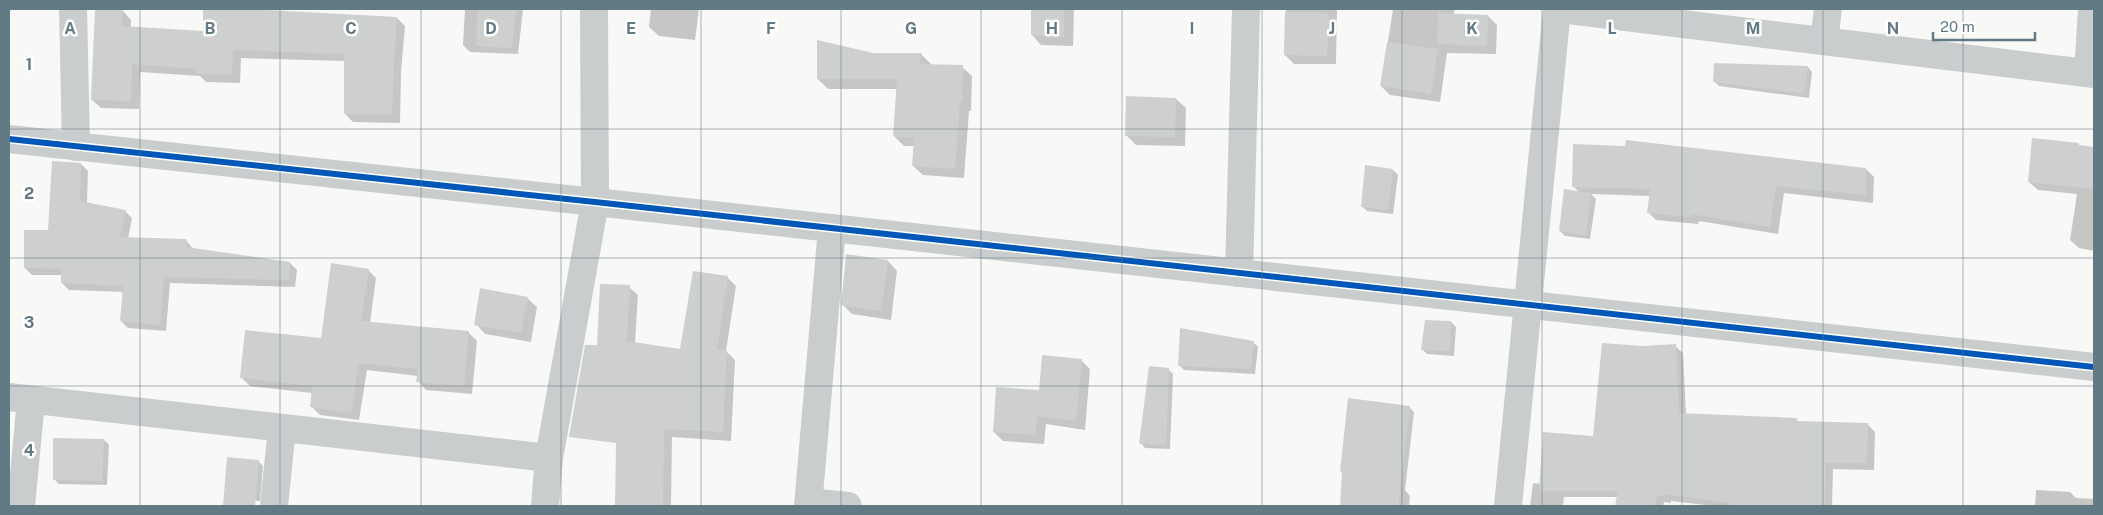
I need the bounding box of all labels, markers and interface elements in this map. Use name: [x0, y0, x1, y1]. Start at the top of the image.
scale bar: [1933, 10, 2036, 42]
text: 20 m: [1940, 18, 1975, 35]
text: A: [64, 19, 76, 38]
text: B: [205, 19, 216, 38]
text: C: [345, 19, 357, 38]
text: D: [485, 19, 497, 38]
text: E: [626, 19, 636, 38]
text: F: [766, 19, 776, 38]
text: G: [905, 19, 917, 38]
text: H: [1046, 19, 1058, 38]
text: I: [1190, 19, 1194, 38]
text: J: [1329, 19, 1335, 38]
text: K: [1466, 19, 1478, 38]
text: L: [1607, 19, 1617, 38]
text: M: [1746, 19, 1760, 38]
text: N: [1887, 19, 1899, 38]
text: 1: [26, 55, 32, 74]
text: 2: [24, 184, 34, 203]
text: 3: [24, 313, 34, 332]
text: 4: [24, 441, 35, 460]

